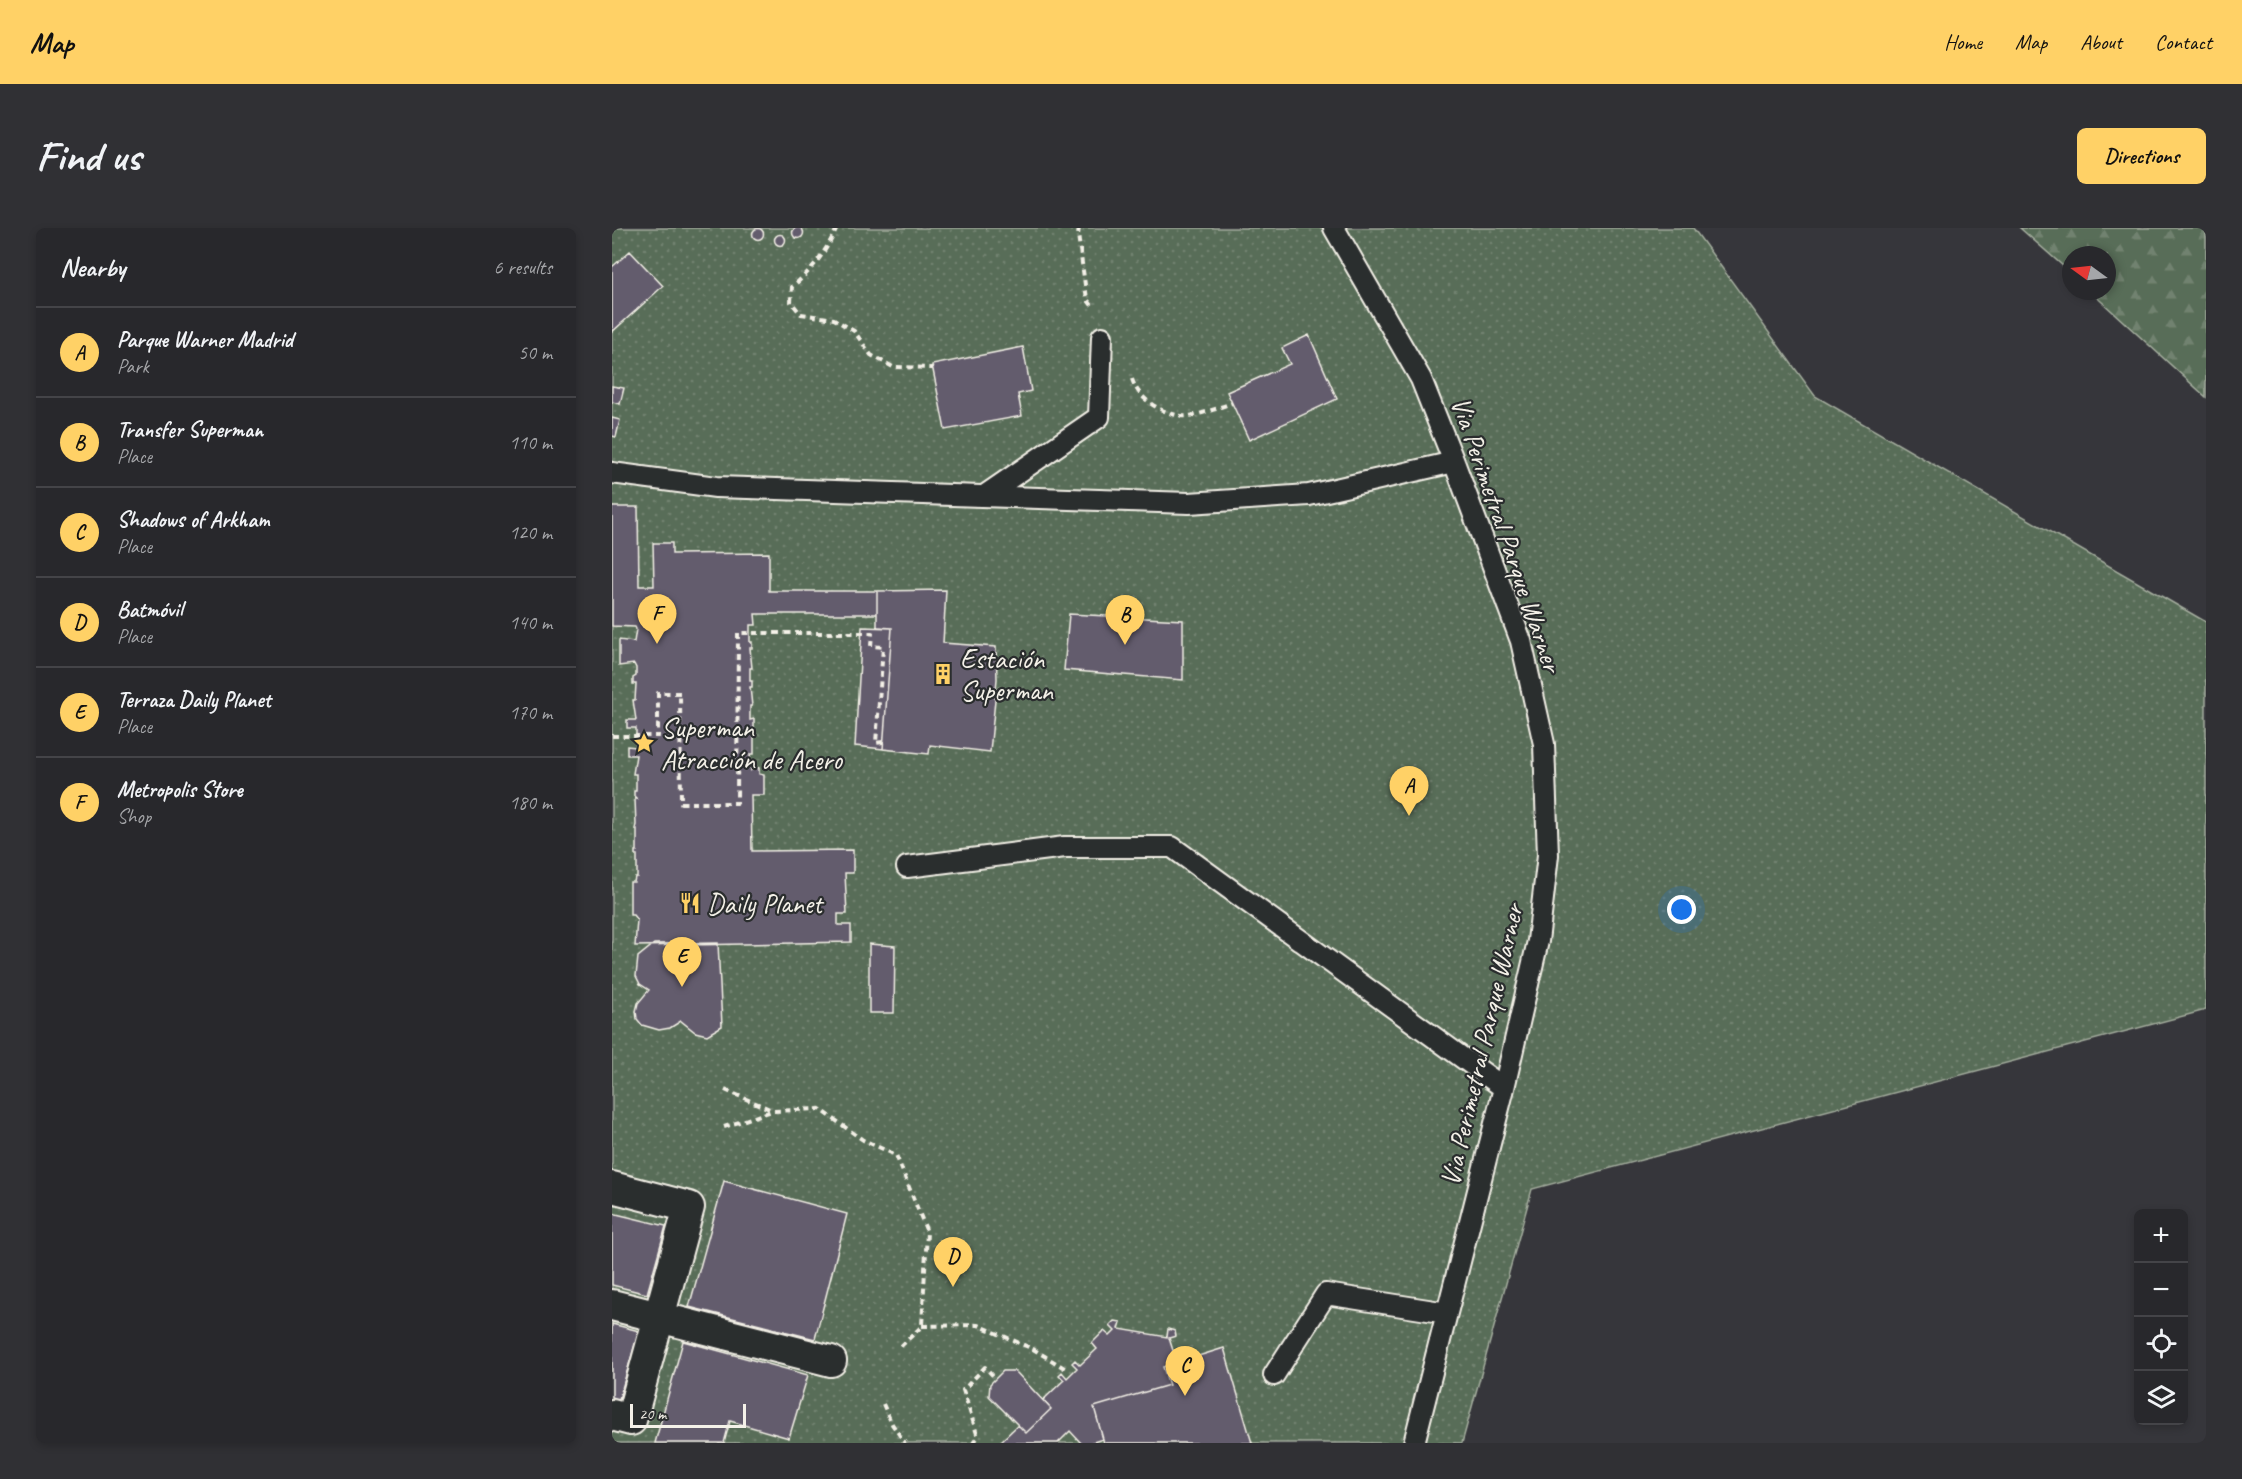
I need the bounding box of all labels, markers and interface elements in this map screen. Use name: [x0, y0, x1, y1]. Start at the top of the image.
text: Map: [30, 25, 73, 60]
text: Home: [1944, 29, 1982, 55]
text: Map: [2015, 29, 2047, 55]
text: About: [2080, 29, 2122, 55]
text: Contact: [2155, 29, 2212, 55]
button: Directions: [2077, 128, 2206, 184]
text: Find us: [36, 130, 141, 183]
north arrow: [2062, 246, 2116, 300]
text: Nearby: [60, 251, 125, 284]
text: 6 results: [493, 255, 552, 280]
text: Parque Warner Madrid: [117, 326, 293, 354]
text: A: [74, 340, 85, 365]
text: 50 m: [518, 340, 552, 365]
text: Park: [117, 354, 149, 379]
street label: Via Perimetral Parque Warner: [1443, 392, 1571, 679]
text: Transfer Superman: [117, 416, 263, 444]
text: B: [74, 430, 85, 455]
text: 110 m: [509, 430, 552, 455]
text: Place: [117, 444, 152, 469]
text: Shadows of Arkham: [117, 506, 270, 534]
text: C: [75, 520, 84, 545]
text: 120 m: [509, 520, 552, 545]
text: Place: [117, 534, 152, 559]
pin: F: [638, 594, 676, 644]
text: Batmóvil: [117, 596, 183, 624]
pin: B: [1106, 596, 1144, 645]
text: D: [74, 610, 85, 635]
text: 140 m: [509, 610, 552, 635]
text: Place: [117, 624, 152, 649]
place label: Estación Superman: [960, 641, 1054, 708]
building icon: Estación Superman: [931, 662, 955, 686]
text: Terraza Daily Planet: [117, 686, 271, 714]
text: E: [74, 700, 85, 725]
text: 170 m: [509, 700, 552, 725]
place label: Superman Atracción de Acero: [661, 710, 844, 777]
text: Place: [117, 714, 152, 739]
place icon: Superman Atracción de Acero: [632, 731, 656, 755]
pin: A: [1390, 766, 1428, 816]
text: Metropolis Store: [117, 776, 243, 804]
text: F: [75, 790, 84, 815]
text: 180 m: [509, 790, 552, 815]
text: Shop: [117, 804, 151, 829]
place label: Daily Planet: [707, 886, 825, 921]
restaurant icon: Daily Planet: [678, 891, 702, 915]
your location: [1667, 895, 1696, 924]
street label: Via Perimetral Parque Warner: [1432, 898, 1532, 1189]
pin: E: [662, 938, 702, 987]
map controls: [2134, 1209, 2188, 1425]
button: +: [2134, 1209, 2188, 1263]
pin: D: [934, 1238, 972, 1287]
button: −: [2134, 1263, 2188, 1317]
button: locate: [2134, 1317, 2188, 1371]
pin: C: [1166, 1346, 1204, 1396]
button: layers: [2134, 1371, 2188, 1425]
scale bar: [630, 1401, 746, 1428]
text: 20 m: [639, 1404, 666, 1424]

